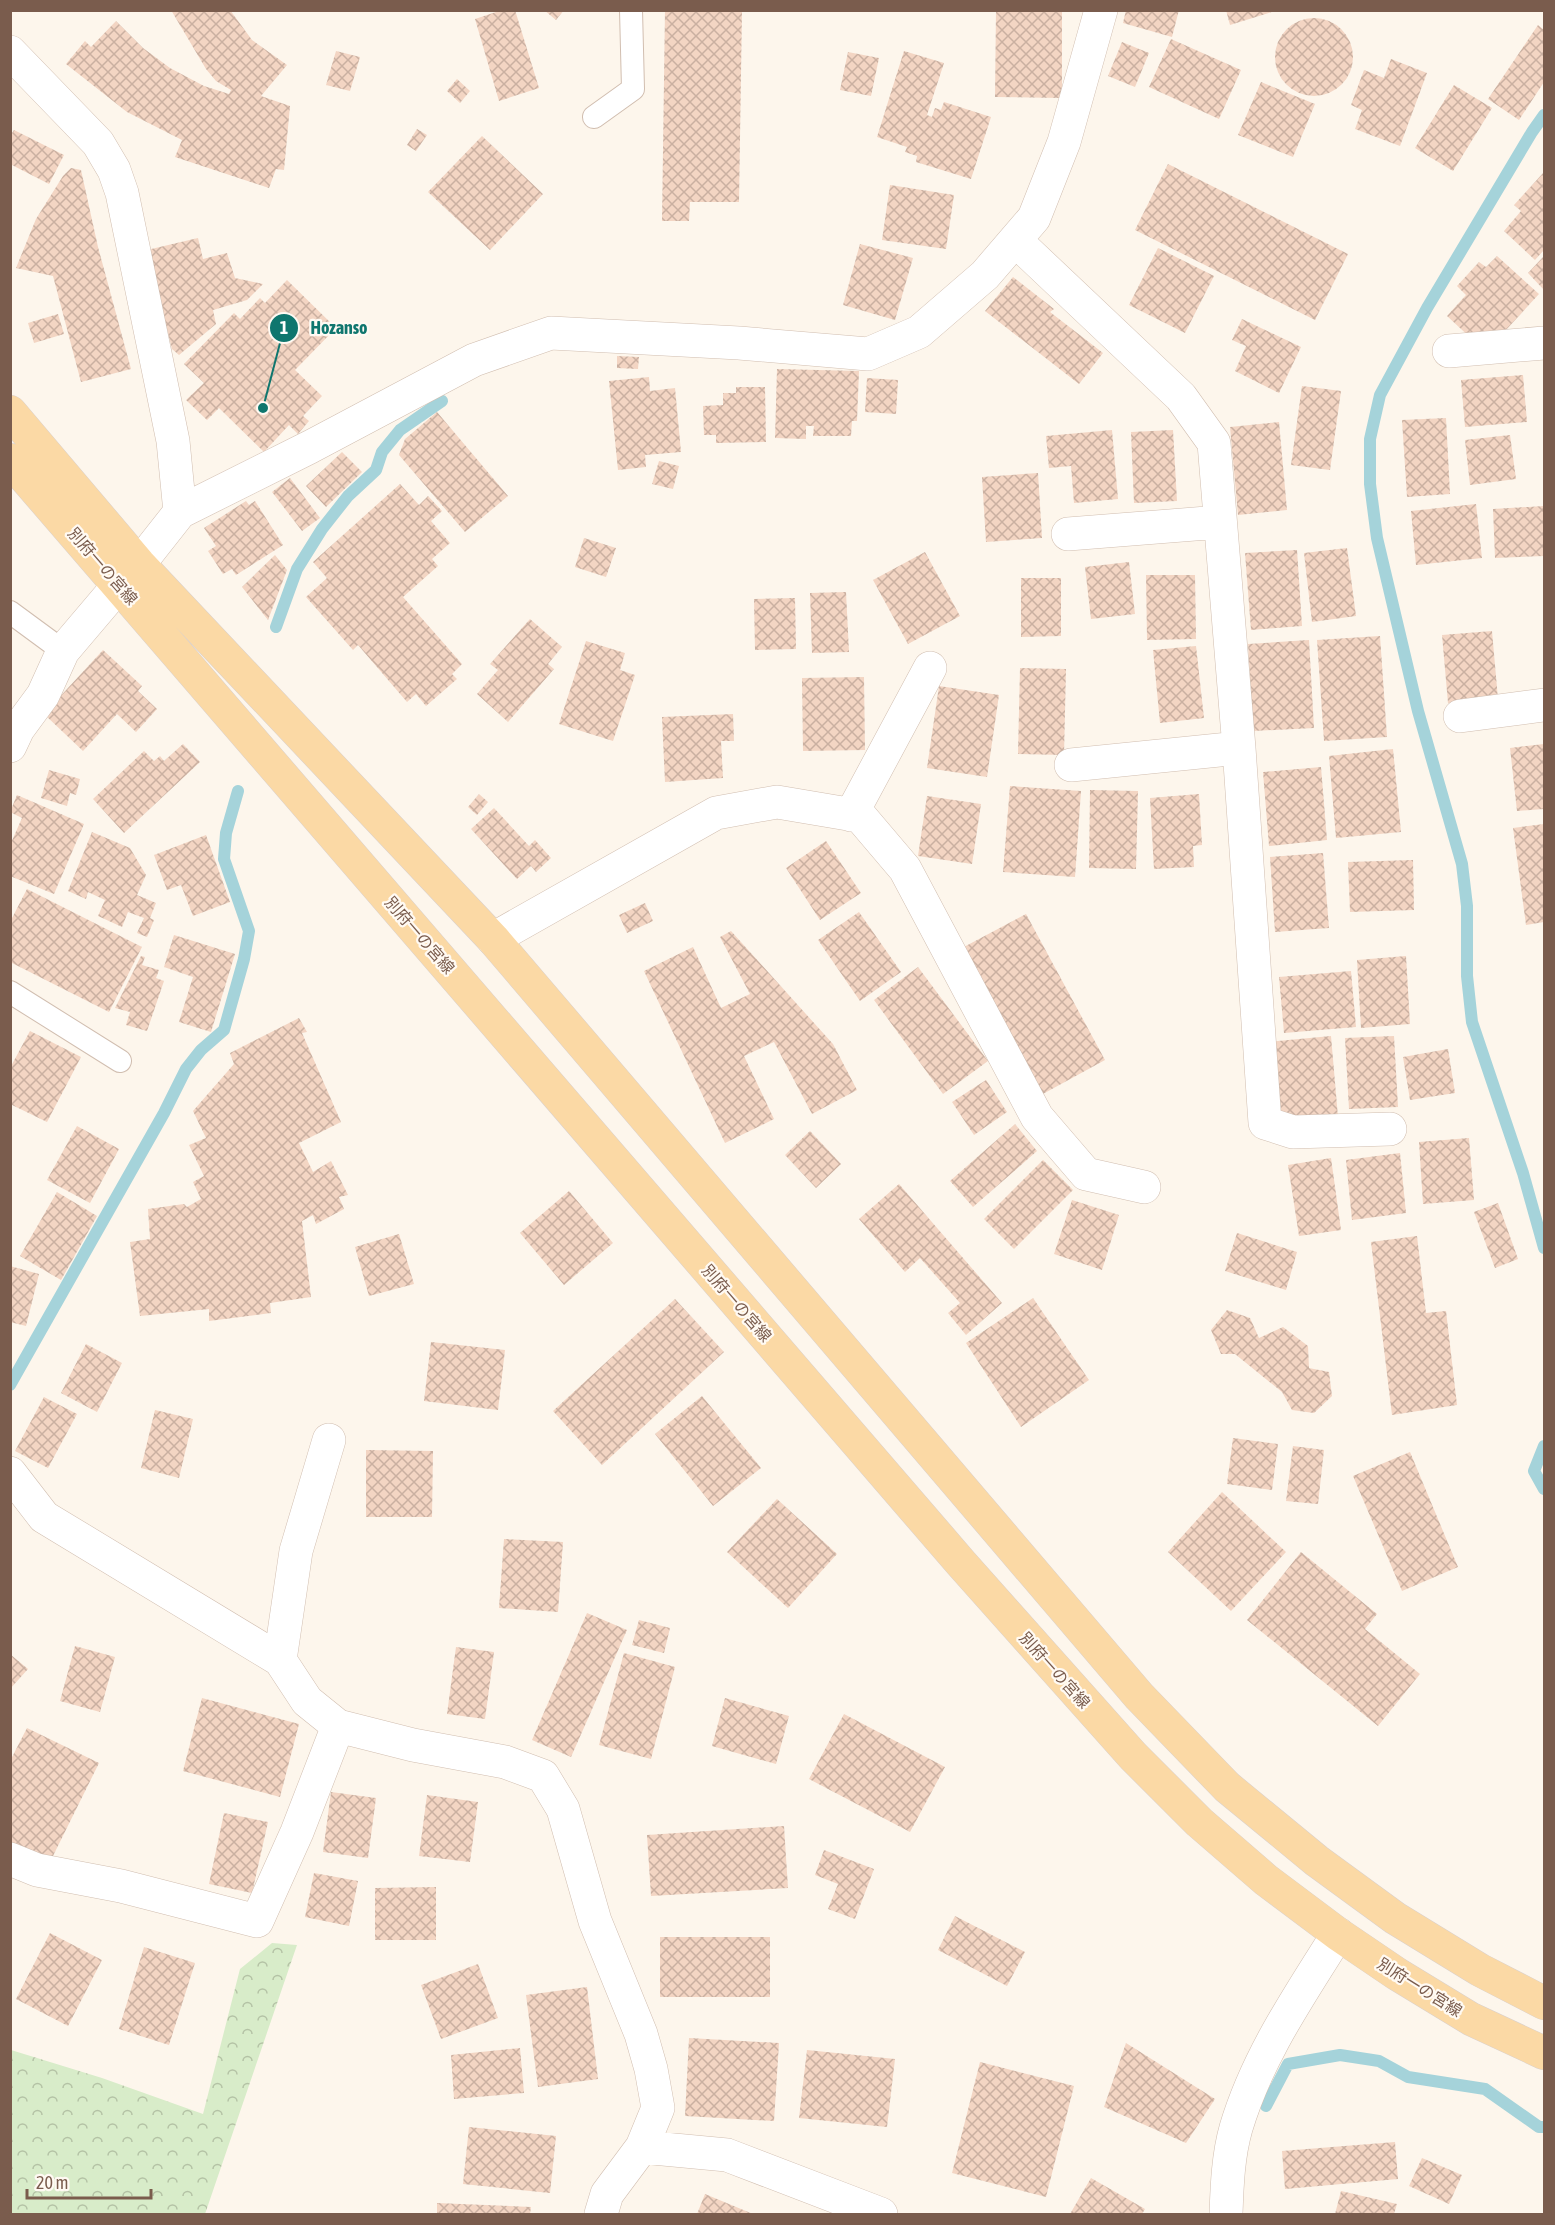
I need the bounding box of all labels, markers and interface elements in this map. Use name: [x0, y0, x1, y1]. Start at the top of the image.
callout: Hozanso: [269, 310, 380, 346]
text: 1: [280, 317, 288, 338]
text: Hozanso: [310, 317, 368, 338]
street label: 別府一の宮線: [65, 524, 141, 608]
street label: 別府一の宮線: [382, 893, 458, 977]
street label: 別府一の宮線: [699, 1261, 775, 1345]
street label: 別府一の宮線: [1016, 1628, 1094, 1712]
street label: 別府一の宮線: [1375, 1954, 1465, 2020]
scale bar: [27, 2162, 152, 2200]
text: 20 m: [36, 2172, 68, 2193]

